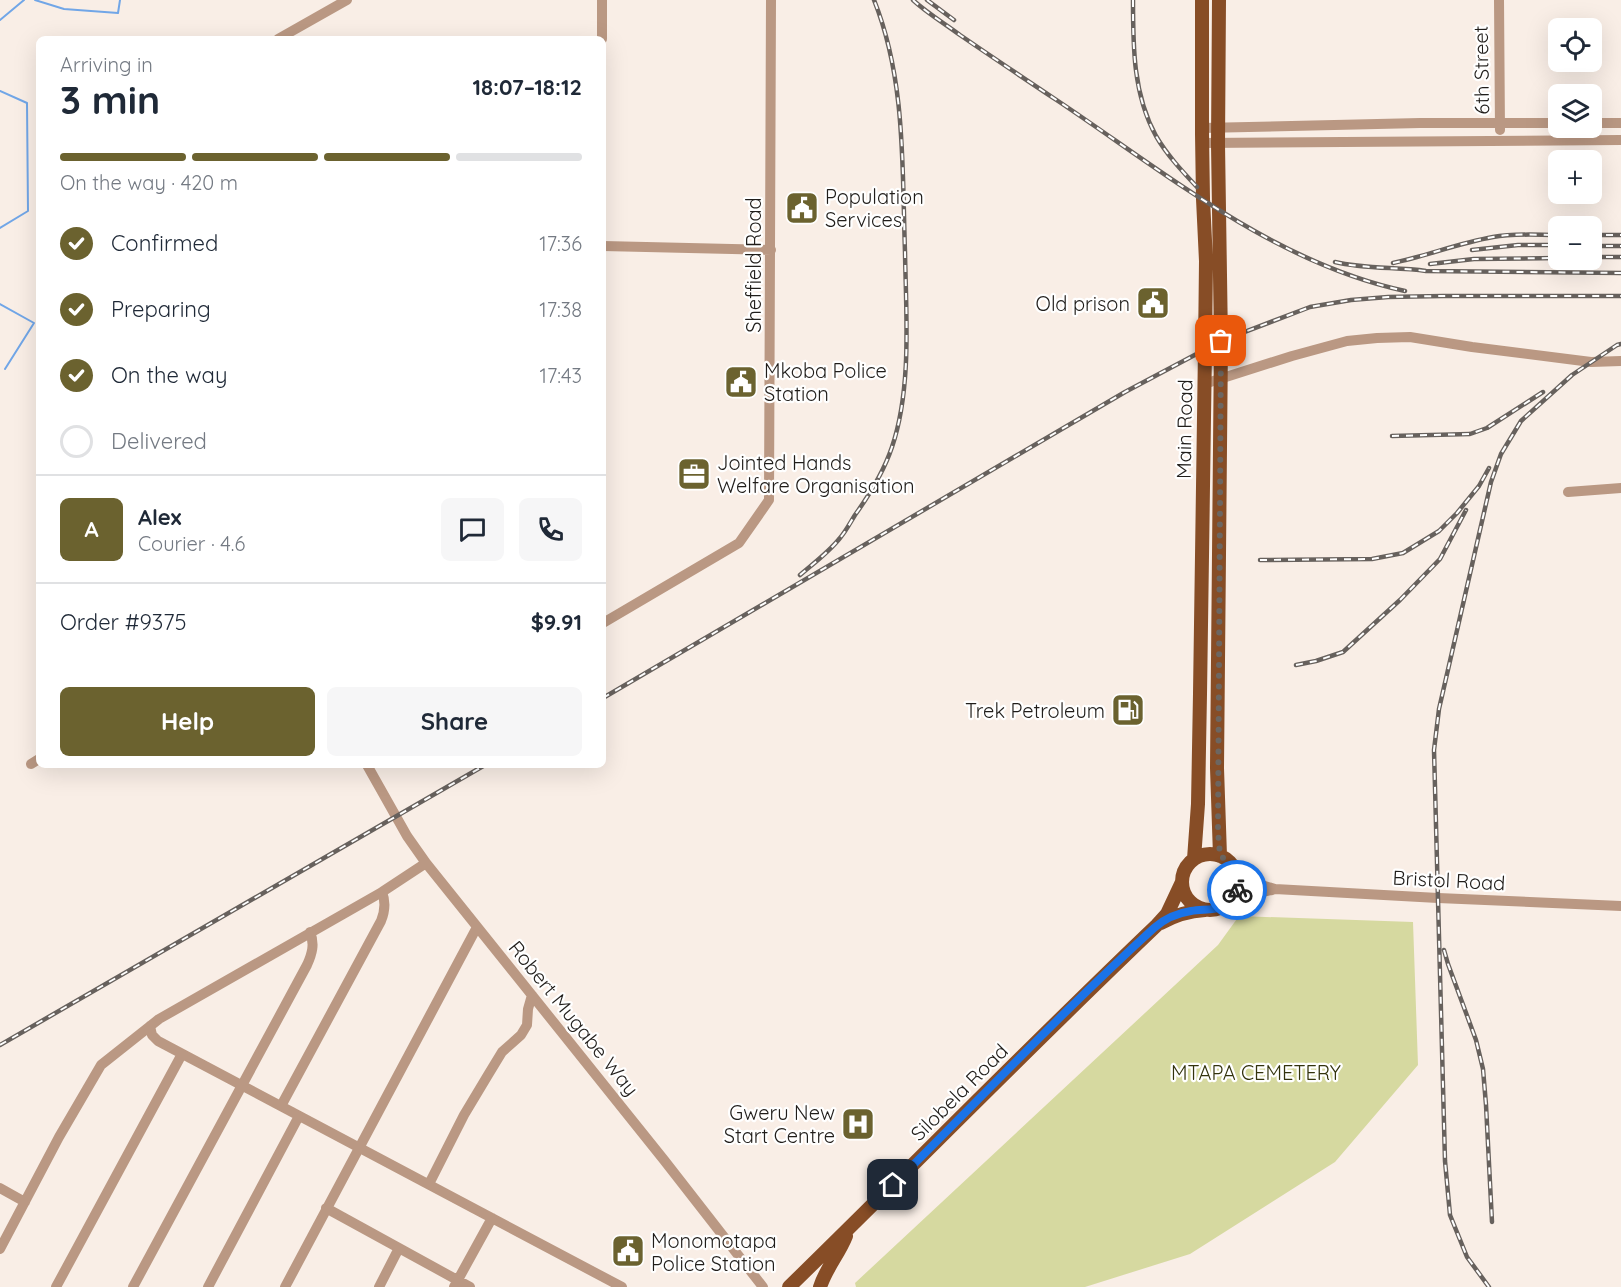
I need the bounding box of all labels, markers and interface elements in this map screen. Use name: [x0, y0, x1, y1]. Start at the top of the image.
map controls: [1548, 18, 1602, 270]
button: locate: [1548, 18, 1602, 72]
street label: 6th Street: [1468, 25, 1494, 115]
text: Arriving in: [60, 52, 153, 77]
text: 18:07–18:12: [473, 73, 582, 101]
text: 3 min: [60, 75, 160, 124]
button: layers: [1548, 84, 1602, 138]
button: +: [1548, 150, 1602, 204]
text: On the way · 420 m: [60, 170, 238, 195]
place label: Population Services: [825, 184, 924, 232]
public building icon: Population Services: [784, 190, 820, 226]
street label: Sheffield Road: [741, 197, 766, 333]
button: −: [1548, 216, 1602, 270]
icon: check: [60, 227, 93, 260]
text: Confirmed: [111, 229, 218, 257]
text: 17:36: [539, 231, 582, 256]
public building icon: Old prison: [1135, 285, 1171, 321]
place label: Old prison: [1036, 291, 1130, 316]
icon: check: [60, 293, 93, 326]
text: Preparing: [111, 295, 211, 323]
text: 17:38: [539, 297, 582, 322]
pin: [1195, 315, 1246, 366]
icon: bag: [1204, 324, 1237, 357]
place label: Mkoba Police Station: [764, 358, 887, 406]
icon: check: [60, 359, 93, 392]
text: On the way: [111, 361, 227, 389]
text: 17:43: [540, 363, 582, 388]
public building icon: Mkoba Police Station: [723, 364, 759, 400]
street label: Main Road: [1171, 379, 1197, 479]
text: Delivered: [111, 427, 207, 455]
place label: Jointed Hands Welfare Organisation: [717, 450, 915, 498]
office icon: Jointed Hands Welfare Organisation: [676, 456, 712, 492]
button: chat: [441, 498, 504, 561]
button: phone: [519, 498, 582, 561]
text: Alex: [138, 503, 181, 531]
text: A: [84, 515, 99, 543]
text: Courier · 4.6: [138, 531, 245, 556]
text: Order #9375: [60, 608, 187, 636]
text: $9.91: [531, 608, 582, 636]
button: Help: [60, 687, 315, 756]
button: Share: [327, 687, 582, 756]
fuel station icon: Trek Petroleum: [1110, 692, 1146, 728]
place label: Trek Petroleum: [965, 698, 1105, 723]
courier: [1207, 860, 1267, 920]
street label: Bristol Road: [1392, 865, 1506, 895]
icon: bike: [1221, 874, 1254, 907]
street label: Robert Mugabe Way: [504, 935, 644, 1101]
street label: Silobela Road: [905, 1038, 1013, 1146]
park label: MTAPA CEMETERY: [1171, 1060, 1341, 1085]
place label: Gweru New Start Centre: [724, 1100, 835, 1148]
hospital icon: Gweru New Start Centre: [840, 1106, 876, 1142]
pin: [867, 1159, 918, 1210]
icon: home: [876, 1168, 909, 1201]
place label: Monomotapa Police Station: [651, 1228, 777, 1276]
public building icon: Monomotapa Police Station: [610, 1233, 646, 1269]

